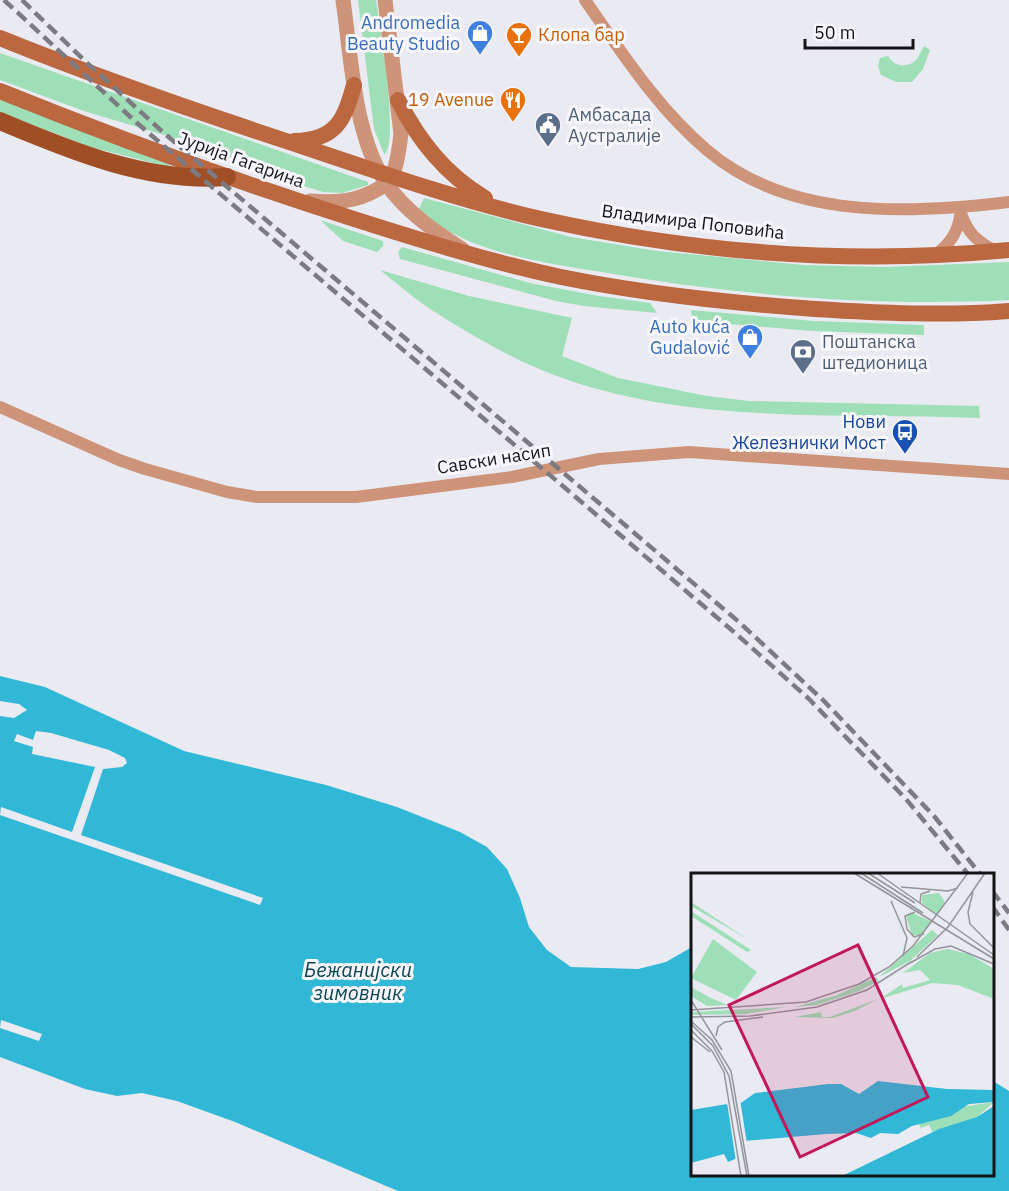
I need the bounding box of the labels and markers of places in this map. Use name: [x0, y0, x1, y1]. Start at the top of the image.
place label: Andromedia Beauty Studio: [347, 11, 460, 55]
shop icon: Andromedia Beauty Studio: [465, 18, 495, 56]
bar icon: Клопа бар: [504, 20, 534, 58]
place label: Клопа бар: [538, 23, 625, 46]
restaurant icon: 19 Avenue: [498, 85, 528, 123]
place label: 19 Avenue: [408, 88, 494, 111]
place label: Амбасада Аустралије: [568, 103, 661, 147]
public building icon: Амбасада Аустралије: [533, 110, 563, 148]
place label: Auto kuća Gudalović: [649, 315, 730, 359]
shop icon: Auto kuća Gudalović: [735, 322, 765, 360]
place label: Поштанска штедионица: [822, 330, 928, 374]
bank icon: Поштанска штедионица: [788, 337, 818, 375]
place label: Нови Железнички Мост: [732, 410, 886, 454]
bus stop icon: Нови Железнички Мост: [890, 417, 920, 455]

